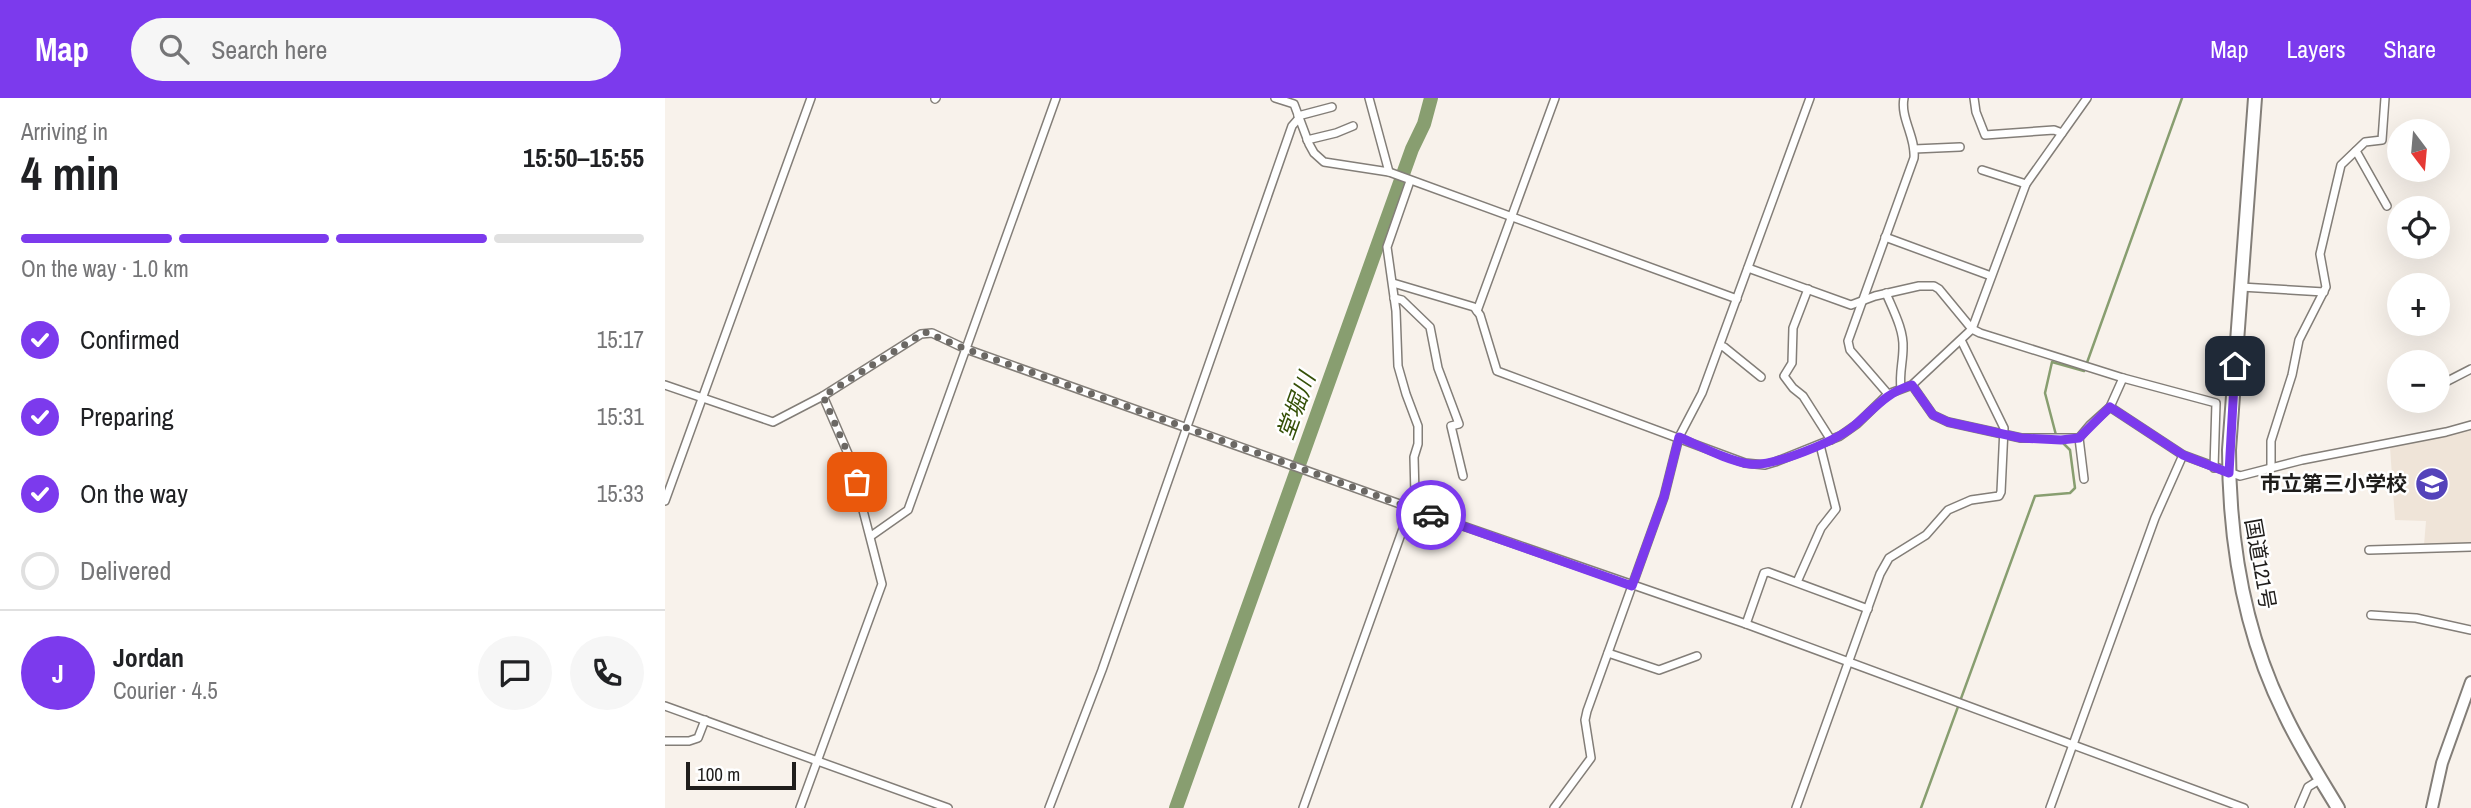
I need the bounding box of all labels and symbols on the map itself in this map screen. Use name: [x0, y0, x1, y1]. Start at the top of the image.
north arrow: [2387, 119, 2450, 182]
pin: [2205, 336, 2265, 396]
water label: 堂堀川: [1269, 365, 1323, 444]
pin: [827, 452, 887, 512]
school or university icon: 市立第三小学校: [2413, 465, 2451, 503]
place label: 市立第三小学校: [2260, 469, 2407, 498]
courier: [1396, 480, 1466, 550]
street label: 国道121号: [2238, 516, 2283, 612]
scale bar: [686, 759, 796, 791]

